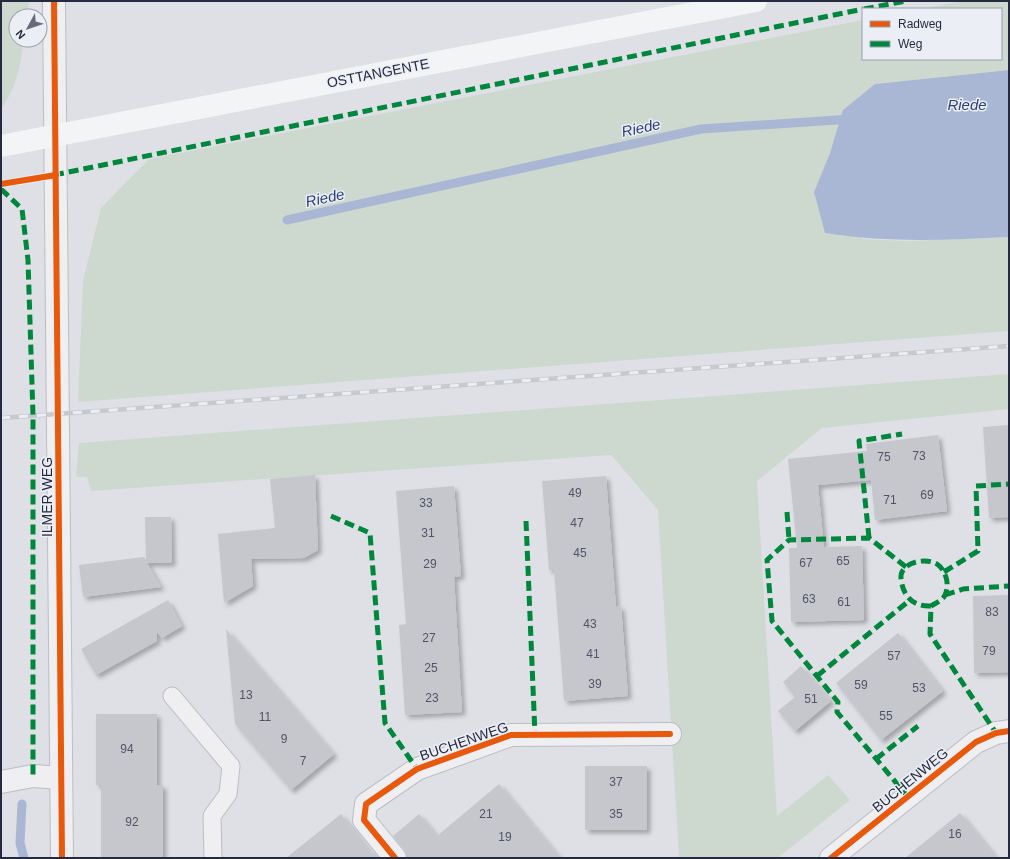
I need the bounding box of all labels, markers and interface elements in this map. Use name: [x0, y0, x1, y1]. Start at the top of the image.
north arrow: [8, 8, 48, 48]
legend: [862, 8, 1002, 60]
text: Radweg: [898, 17, 942, 31]
text: N: [13, 27, 27, 41]
text: Weg: [898, 37, 922, 51]
street label: OSTTANGENTE: [325, 55, 431, 91]
water label: Riede: [947, 96, 987, 113]
water label: Riede: [620, 115, 662, 140]
water label: Riede: [304, 185, 346, 210]
house number: 73: [912, 449, 926, 463]
house number: 75: [877, 450, 891, 464]
street label: ILMER WEG: [39, 457, 55, 537]
house number: 49: [568, 486, 582, 500]
house number: 69: [920, 488, 934, 502]
house number: 71: [883, 493, 897, 507]
house number: 33: [419, 496, 433, 510]
house number: 47: [570, 516, 584, 530]
house number: 31: [421, 526, 435, 540]
house number: 45: [573, 546, 587, 560]
house number: 65: [836, 554, 850, 568]
house number: 67: [799, 556, 813, 570]
house number: 29: [423, 557, 437, 571]
house number: 63: [802, 592, 816, 606]
house number: 61: [837, 595, 851, 609]
house number: 83: [985, 605, 999, 619]
house number: 43: [583, 617, 597, 631]
house number: 27: [422, 631, 436, 645]
house number: 79: [982, 644, 996, 658]
house number: 41: [586, 647, 600, 661]
house number: 57: [887, 649, 901, 663]
house number: 25: [424, 661, 438, 675]
house number: 39: [588, 677, 602, 691]
house number: 59: [854, 678, 868, 692]
house number: 53: [912, 681, 926, 695]
house number: 13: [239, 688, 253, 702]
house number: 23: [425, 691, 439, 705]
house number: 51: [804, 692, 818, 706]
house number: 55: [879, 709, 893, 723]
house number: 11: [259, 710, 272, 724]
street label: BUCHENWEG: [418, 718, 510, 764]
house number: 9: [281, 732, 288, 746]
house number: 94: [120, 742, 134, 756]
street label: BUCHENWEG: [869, 745, 951, 815]
house number: 7: [300, 754, 307, 768]
house number: 37: [609, 775, 623, 789]
house number: 21: [479, 807, 493, 821]
house number: 35: [609, 807, 623, 821]
house number: 92: [125, 815, 139, 829]
house number: 16: [948, 827, 962, 841]
house number: 19: [498, 830, 512, 844]

